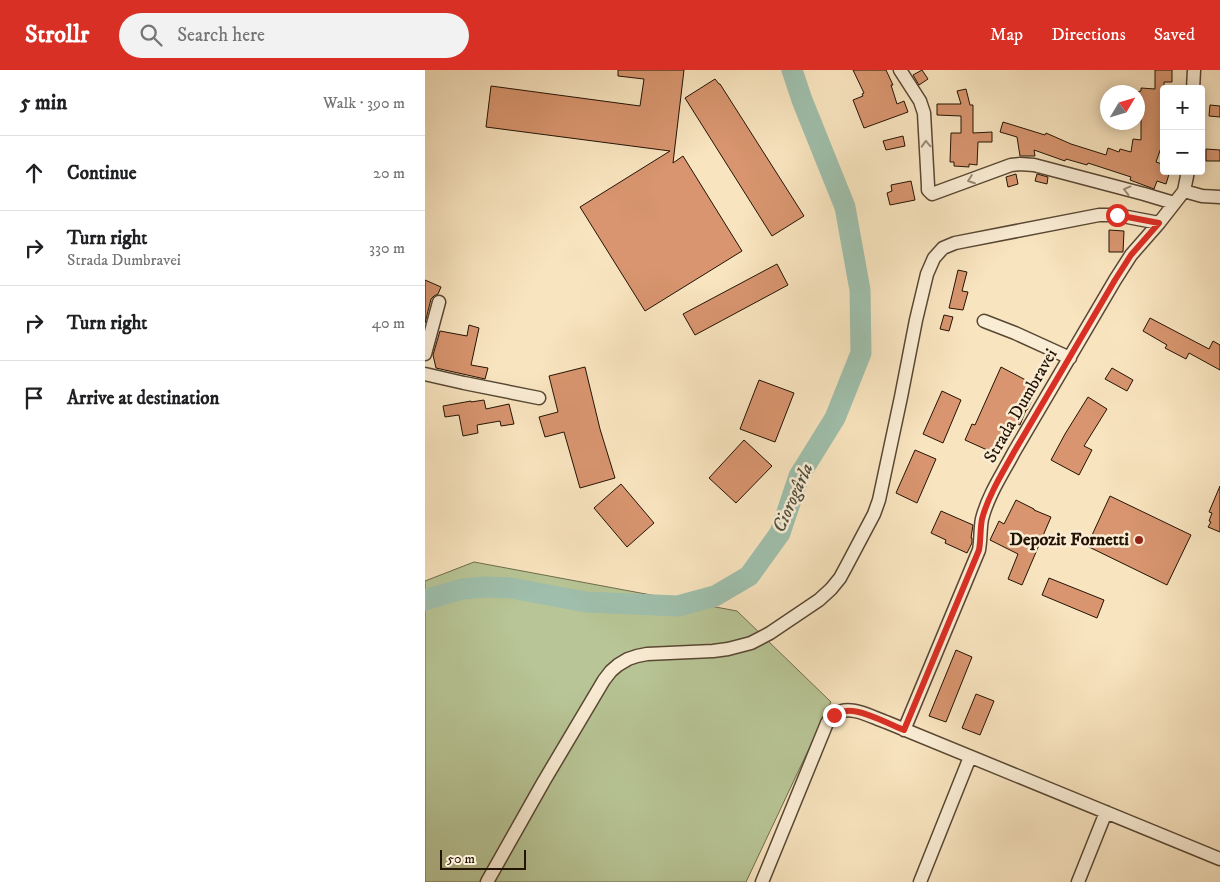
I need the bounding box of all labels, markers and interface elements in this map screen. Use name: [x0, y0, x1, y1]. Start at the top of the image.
search box: [119, 13, 469, 58]
text: Strollr: [25, 20, 89, 50]
icon: search: [137, 21, 165, 49]
text: Search here: [177, 24, 265, 47]
text: Map: [990, 24, 1023, 46]
text: Directions: [1051, 24, 1126, 46]
text: Saved: [1154, 24, 1195, 46]
north arrow: [1100, 85, 1145, 130]
map controls: [1160, 85, 1205, 175]
button: +: [1160, 85, 1205, 130]
text: 5 min: [20, 90, 67, 116]
text: Walk · 390 m: [323, 93, 405, 113]
button: −: [1160, 130, 1205, 175]
one-way arrow: [921, 140, 931, 148]
icon: ahead: [20, 159, 48, 187]
text: Continue: [67, 162, 137, 185]
text: 20 m: [373, 163, 405, 183]
one-way arrow: [967, 174, 976, 184]
one-way arrow: [1123, 185, 1132, 196]
route start: [1106, 204, 1129, 227]
text: Turn right: [67, 227, 147, 250]
icon: right: [20, 234, 48, 262]
text: 330 m: [369, 238, 405, 258]
text: Strada Dumbravei: [67, 250, 181, 270]
icon: right: [20, 309, 48, 337]
text: Turn right: [67, 312, 147, 335]
text: 40 m: [372, 313, 405, 333]
street label: Strada Dumbravei: [979, 345, 1063, 467]
icon: arrive: [20, 384, 48, 412]
text: Arrive at destination: [67, 387, 219, 410]
water label: Ciorogârla: [768, 460, 818, 536]
place label: Depozit Fornetti: [1010, 529, 1129, 551]
marker: Depozit Fornetti: [1133, 534, 1145, 546]
route end: [823, 704, 846, 727]
scale bar: [440, 847, 526, 870]
text: 50 m: [447, 850, 475, 868]

